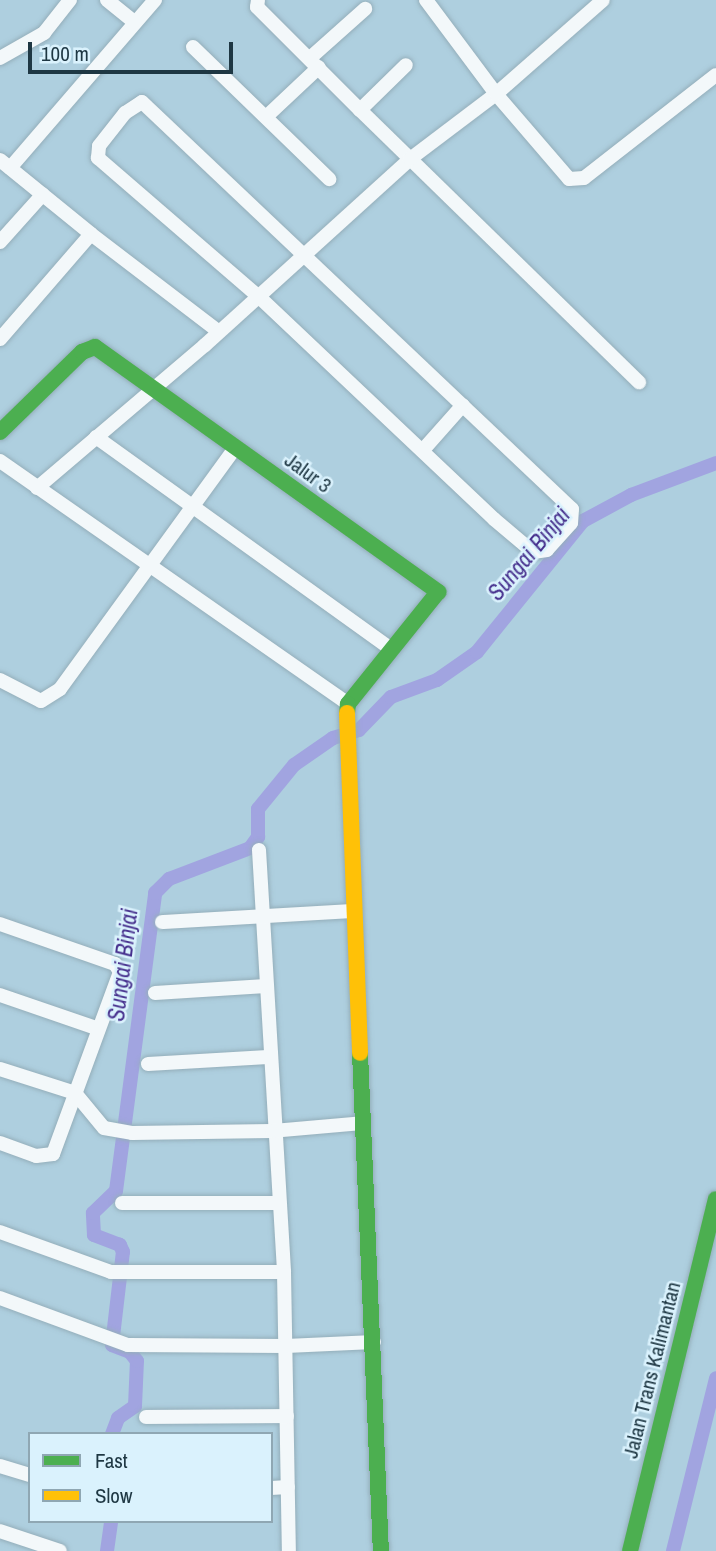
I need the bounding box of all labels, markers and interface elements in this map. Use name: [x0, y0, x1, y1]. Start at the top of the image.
scale bar: [32, 28, 236, 72]
text: 100 m: [41, 39, 89, 68]
street label: Jalur 3: [280, 448, 336, 498]
water label: Sungai Binjai: [482, 502, 576, 606]
water label: Sungai Binjai: [102, 907, 144, 1023]
street label: Jalan Trans Kalimantan: [618, 1279, 686, 1461]
legend: [28, 1432, 273, 1523]
text: Fast: [95, 1446, 128, 1475]
text: Slow: [95, 1481, 132, 1510]

